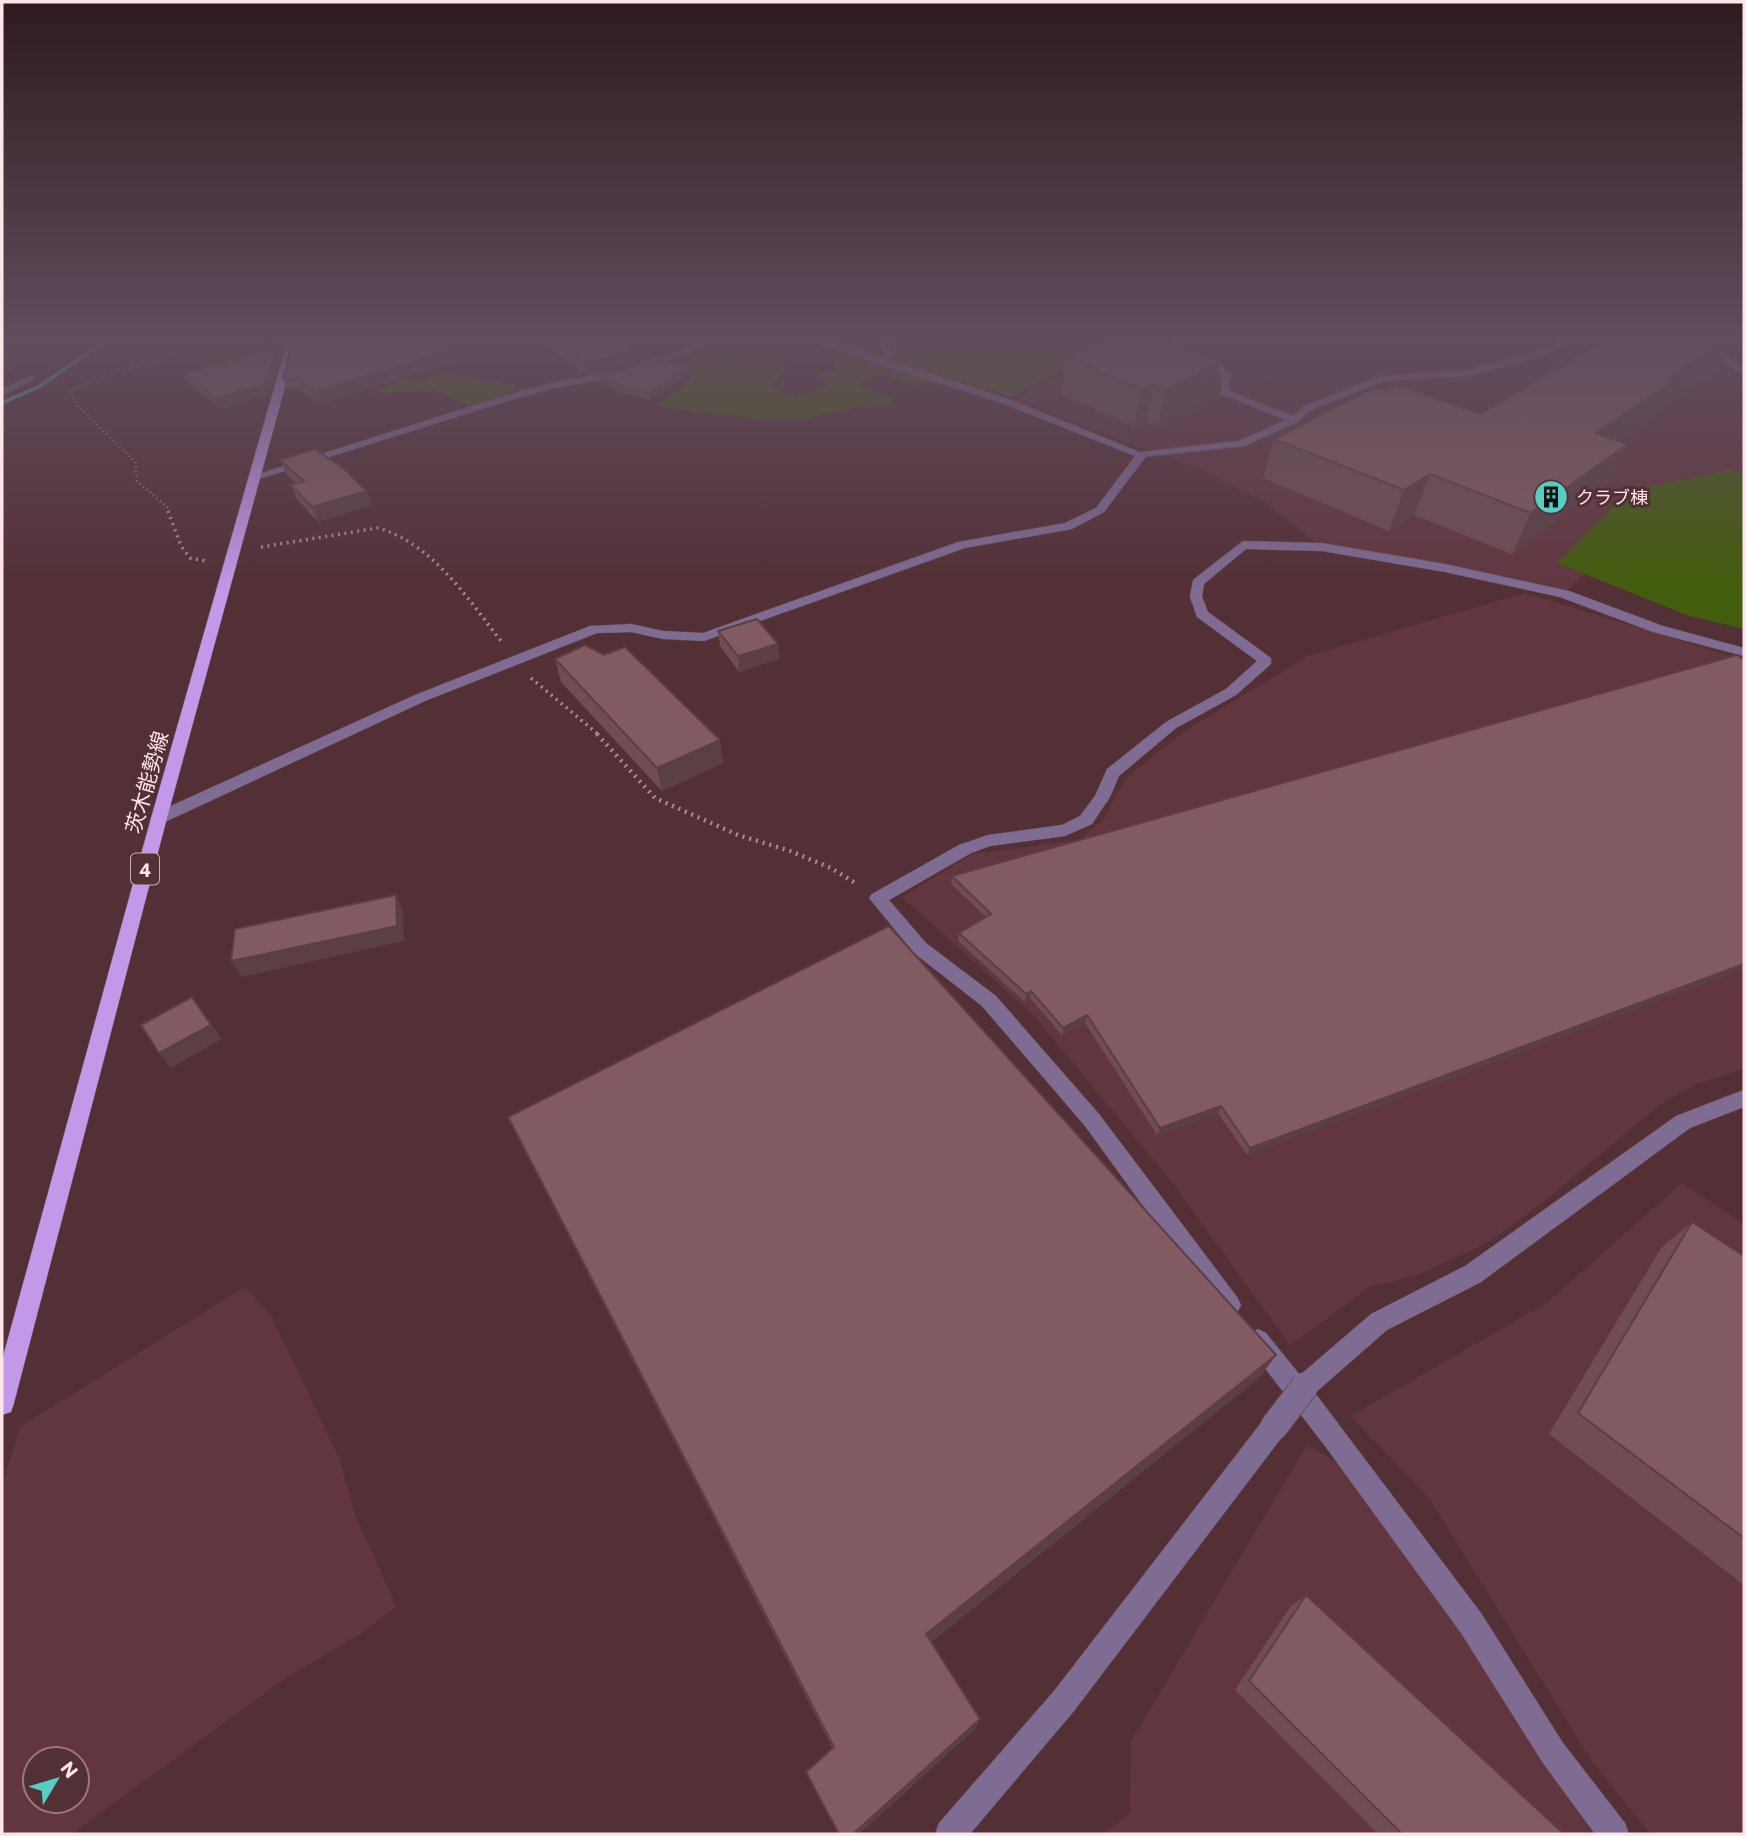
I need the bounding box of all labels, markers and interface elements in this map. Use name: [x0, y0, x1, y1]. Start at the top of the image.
building icon: クラブ棟: [1532, 478, 1570, 516]
place label: クラブ棟: [1576, 486, 1648, 508]
street label: 茨木能勢線: [120, 728, 172, 836]
road number: 4: [131, 854, 159, 884]
north arrow: [21, 1745, 91, 1815]
text: N: [56, 1757, 83, 1782]

